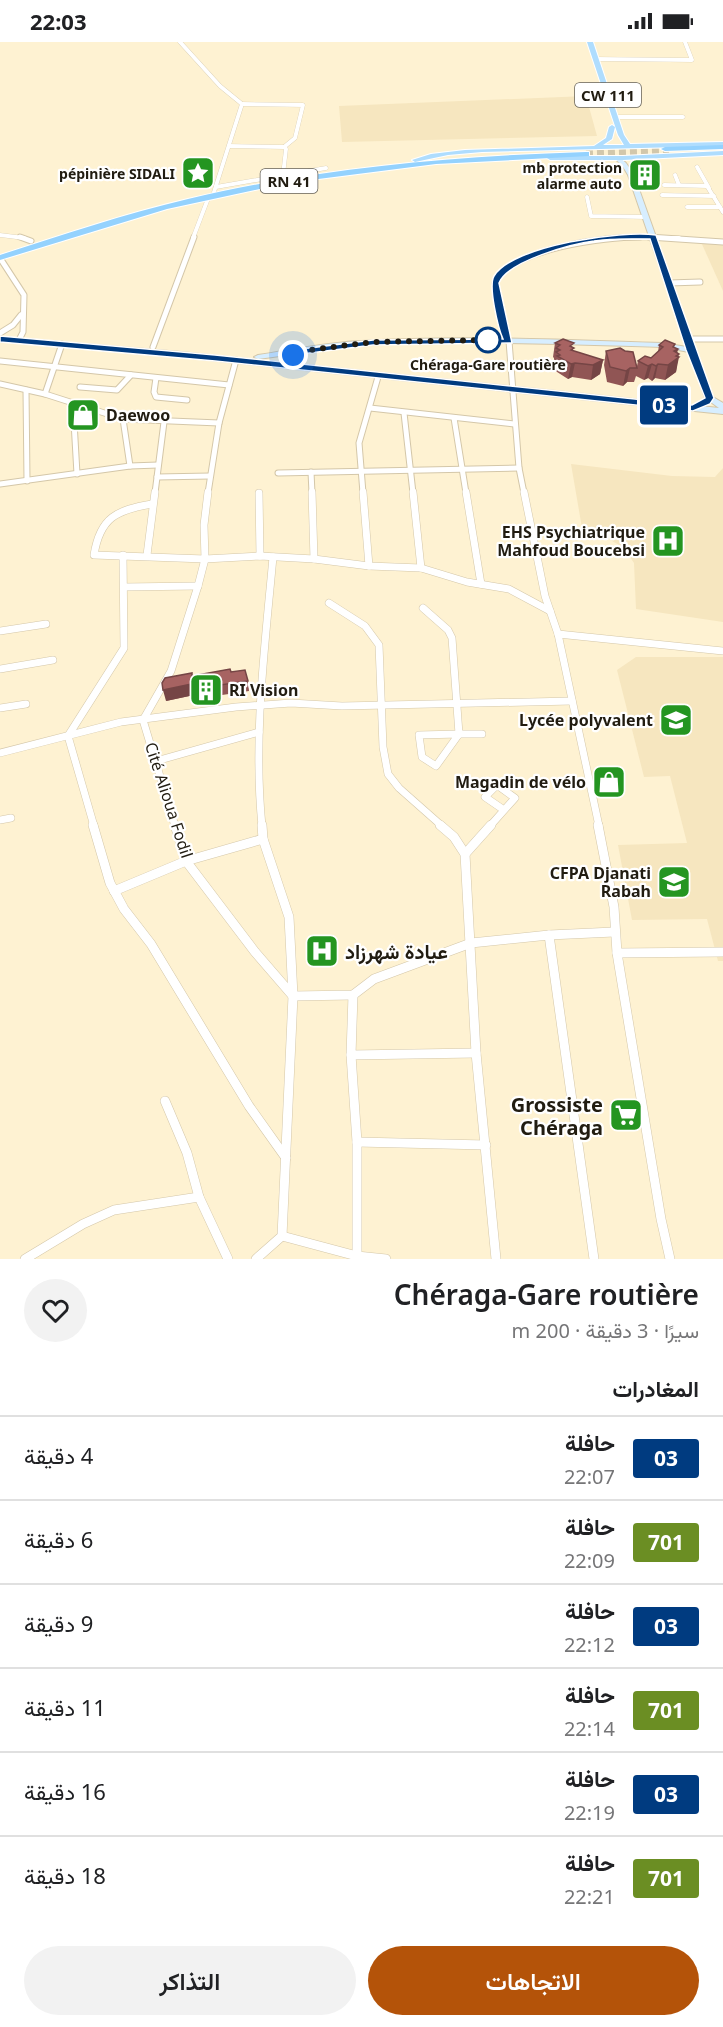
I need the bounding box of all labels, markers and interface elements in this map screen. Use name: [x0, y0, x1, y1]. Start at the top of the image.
text: 22:03: [30, 6, 87, 36]
road number: CW 111: [575, 83, 641, 107]
place icon: pépinière SIDALI: [180, 155, 216, 191]
building icon: mb protection alarme auto: [627, 157, 663, 193]
place label: mb protection alarme auto: [523, 158, 622, 193]
place label: pépinière SIDALI: [59, 164, 175, 183]
road number: RN 41: [260, 169, 318, 193]
marker: Chéraga-Gare routière: [475, 327, 501, 353]
your location: [278, 340, 308, 370]
place label: Chéraga-Gare routière: [410, 355, 566, 374]
line badge: 03: [637, 386, 691, 424]
text: 03: [652, 391, 676, 419]
shop icon: Daewoo: [65, 397, 101, 433]
place label: Daewoo: [106, 404, 170, 426]
place label: EHS Psychiatrique Mahfoud Boucebsi: [497, 521, 645, 561]
hospital icon: EHS Psychiatrique Mahfoud Boucebsi: [650, 523, 686, 559]
building icon: RI Vision: [188, 672, 224, 708]
place label: RI Vision: [229, 679, 298, 701]
school or university icon: Lycée polyvalent: [658, 702, 694, 738]
place label: Lycée polyvalent: [519, 709, 653, 731]
street label: Cité Alioua Fodil: [140, 739, 198, 861]
shop icon: Magadin de vélo: [591, 764, 627, 800]
place label: Magadin de vélo: [455, 771, 586, 793]
place label: CFPA Djanati Rabah: [550, 862, 651, 902]
school or university icon: CFPA Djanati Rabah: [656, 864, 692, 900]
hospital icon: عيادة شهرزاد: [304, 933, 340, 969]
place label: عيادة شهرزاد: [345, 938, 448, 965]
place label: Grossiste Chéraga: [511, 1091, 603, 1141]
supermarket icon: Grossiste Chéraga: [608, 1097, 644, 1133]
text: Chéraga-Gare routière: [394, 1275, 699, 1313]
button: heart: [24, 1279, 87, 1342]
text: سيرًا · 3 دقيقة · 200 m: [512, 1317, 699, 1344]
text: المغادرات: [613, 1373, 699, 1403]
text: حافلة: [565, 1427, 615, 1457]
text: 4 دقيقة: [24, 1440, 93, 1470]
text: 03: [654, 1444, 678, 1472]
text: 22:07: [564, 1463, 615, 1490]
text: حافلة: [565, 1511, 615, 1541]
text: 6 دقيقة: [24, 1524, 93, 1554]
text: 701: [648, 1528, 684, 1556]
text: 22:09: [564, 1547, 615, 1574]
text: حافلة: [565, 1595, 615, 1625]
text: 9 دقيقة: [24, 1608, 93, 1638]
text: 03: [654, 1612, 678, 1640]
text: 22:12: [564, 1631, 615, 1658]
text: حافلة: [565, 1679, 615, 1709]
text: 11 دقيقة: [24, 1692, 106, 1722]
text: 701: [648, 1696, 684, 1724]
text: 22:14: [564, 1715, 615, 1742]
text: حافلة: [565, 1763, 615, 1793]
text: 16 دقيقة: [24, 1776, 106, 1806]
text: 03: [654, 1780, 678, 1808]
text: 22:19: [564, 1799, 615, 1826]
text: حافلة: [565, 1847, 615, 1877]
text: 18 دقيقة: [24, 1860, 106, 1890]
text: 701: [648, 1864, 684, 1892]
text: 22:21: [564, 1883, 615, 1910]
button: التذاكر: [24, 1946, 356, 2015]
button: الاتجاهات: [368, 1946, 699, 2015]

